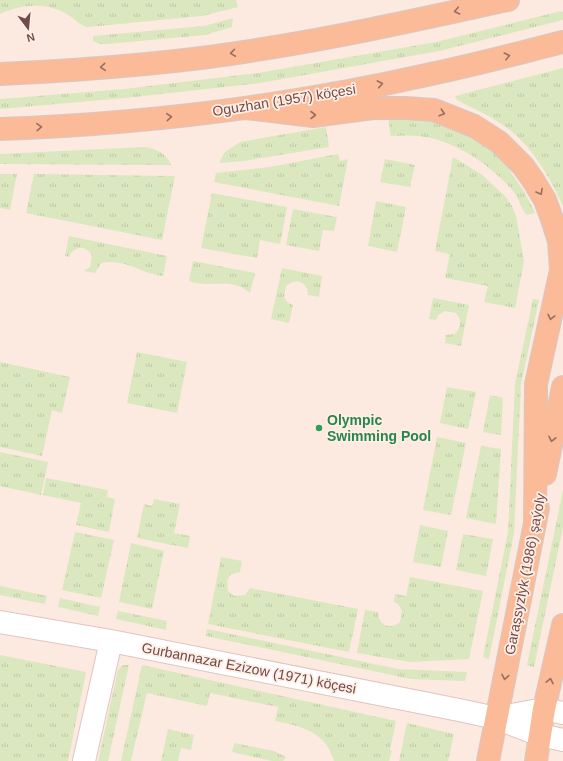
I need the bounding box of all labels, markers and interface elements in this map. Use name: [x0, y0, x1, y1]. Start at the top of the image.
one-way arrow: [453, 6, 460, 15]
north arrow: [8, 8, 48, 48]
text: N: [25, 31, 36, 44]
one-way arrow: [230, 48, 236, 57]
one-way arrow: [504, 52, 510, 60]
one-way arrow: [100, 63, 106, 72]
street label: Oguzhan (1957) köçesi: [211, 81, 357, 119]
one-way arrow: [377, 81, 383, 89]
one-way arrow: [438, 108, 445, 117]
one-way arrow: [310, 111, 316, 119]
one-way arrow: [165, 112, 172, 121]
one-way arrow: [36, 123, 42, 132]
one-way arrow: [536, 188, 543, 195]
one-way arrow: [548, 314, 556, 321]
place label: Olympic Swimming Pool: [327, 412, 431, 444]
marker: Olympic Swimming Pool: [314, 423, 324, 433]
one-way arrow: [549, 436, 557, 442]
street label: Garaşsyzlyk (1986) şaýoly: [501, 492, 549, 656]
street label: Gurbannazar Ezizow (1971) köçesi: [141, 639, 357, 697]
one-way arrow: [501, 673, 509, 680]
one-way arrow: [546, 678, 554, 685]

